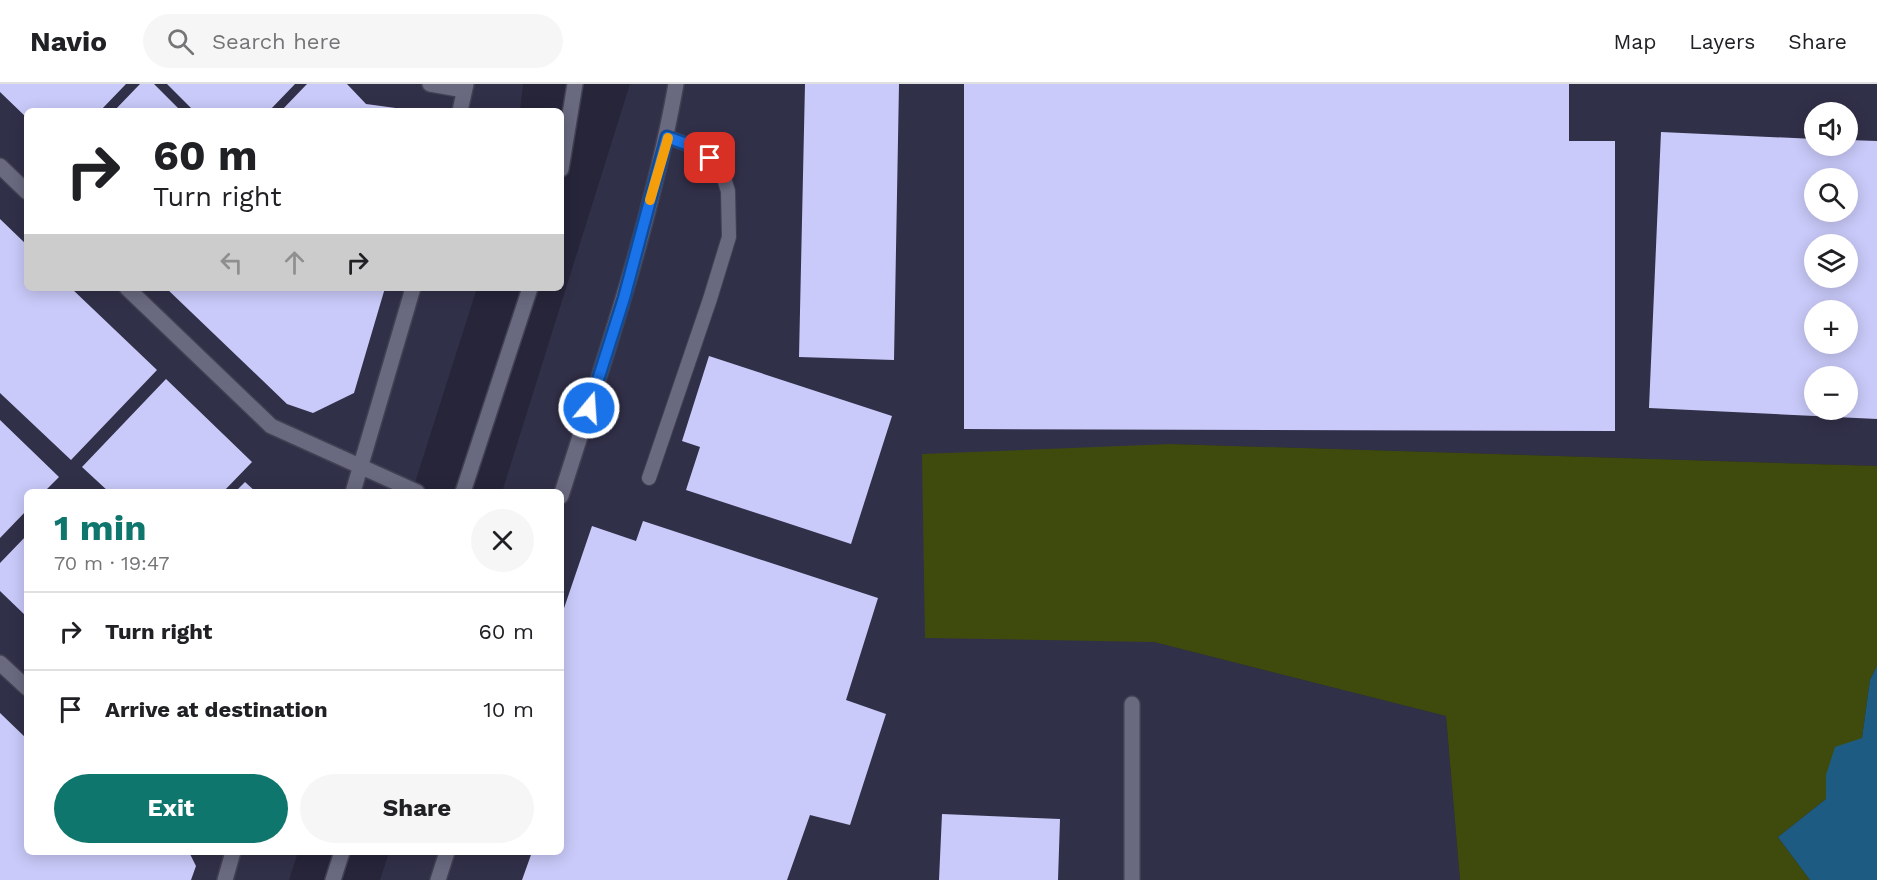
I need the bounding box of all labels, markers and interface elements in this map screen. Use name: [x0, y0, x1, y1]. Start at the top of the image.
search box: [143, 14, 563, 68]
text: Navio: [30, 25, 107, 58]
icon: search: [164, 25, 197, 58]
text: Search here: [212, 29, 341, 54]
text: Map: [1613, 29, 1656, 54]
text: Layers: [1689, 29, 1755, 54]
text: Share: [1788, 29, 1847, 54]
map controls: [1804, 102, 1858, 420]
button: sound: [1804, 102, 1858, 156]
text: 60 m: [153, 131, 257, 180]
icon: right: [54, 132, 132, 210]
pin: [684, 132, 735, 183]
icon: arrive: [693, 141, 726, 174]
button: search: [1804, 168, 1858, 222]
text: Turn right: [153, 181, 282, 213]
button: layers: [1804, 234, 1858, 288]
icon: left: [215, 246, 248, 279]
icon: ahead: [278, 246, 311, 279]
icon: right: [341, 246, 374, 279]
button: +: [1804, 300, 1858, 354]
button: −: [1804, 366, 1858, 420]
position arrow: [557, 376, 621, 440]
text: 1 min: [54, 507, 146, 549]
button: close: [471, 509, 534, 572]
text: 70 m · 19:47: [54, 551, 169, 575]
icon: right: [54, 615, 87, 648]
text: Turn right: [105, 619, 212, 644]
text: 60 m: [478, 619, 534, 644]
icon: arrive: [54, 693, 87, 726]
text: Arrive at destination: [105, 697, 328, 722]
text: 10 m: [483, 697, 534, 722]
button: Exit: [54, 774, 288, 843]
button: Share: [300, 774, 534, 843]

